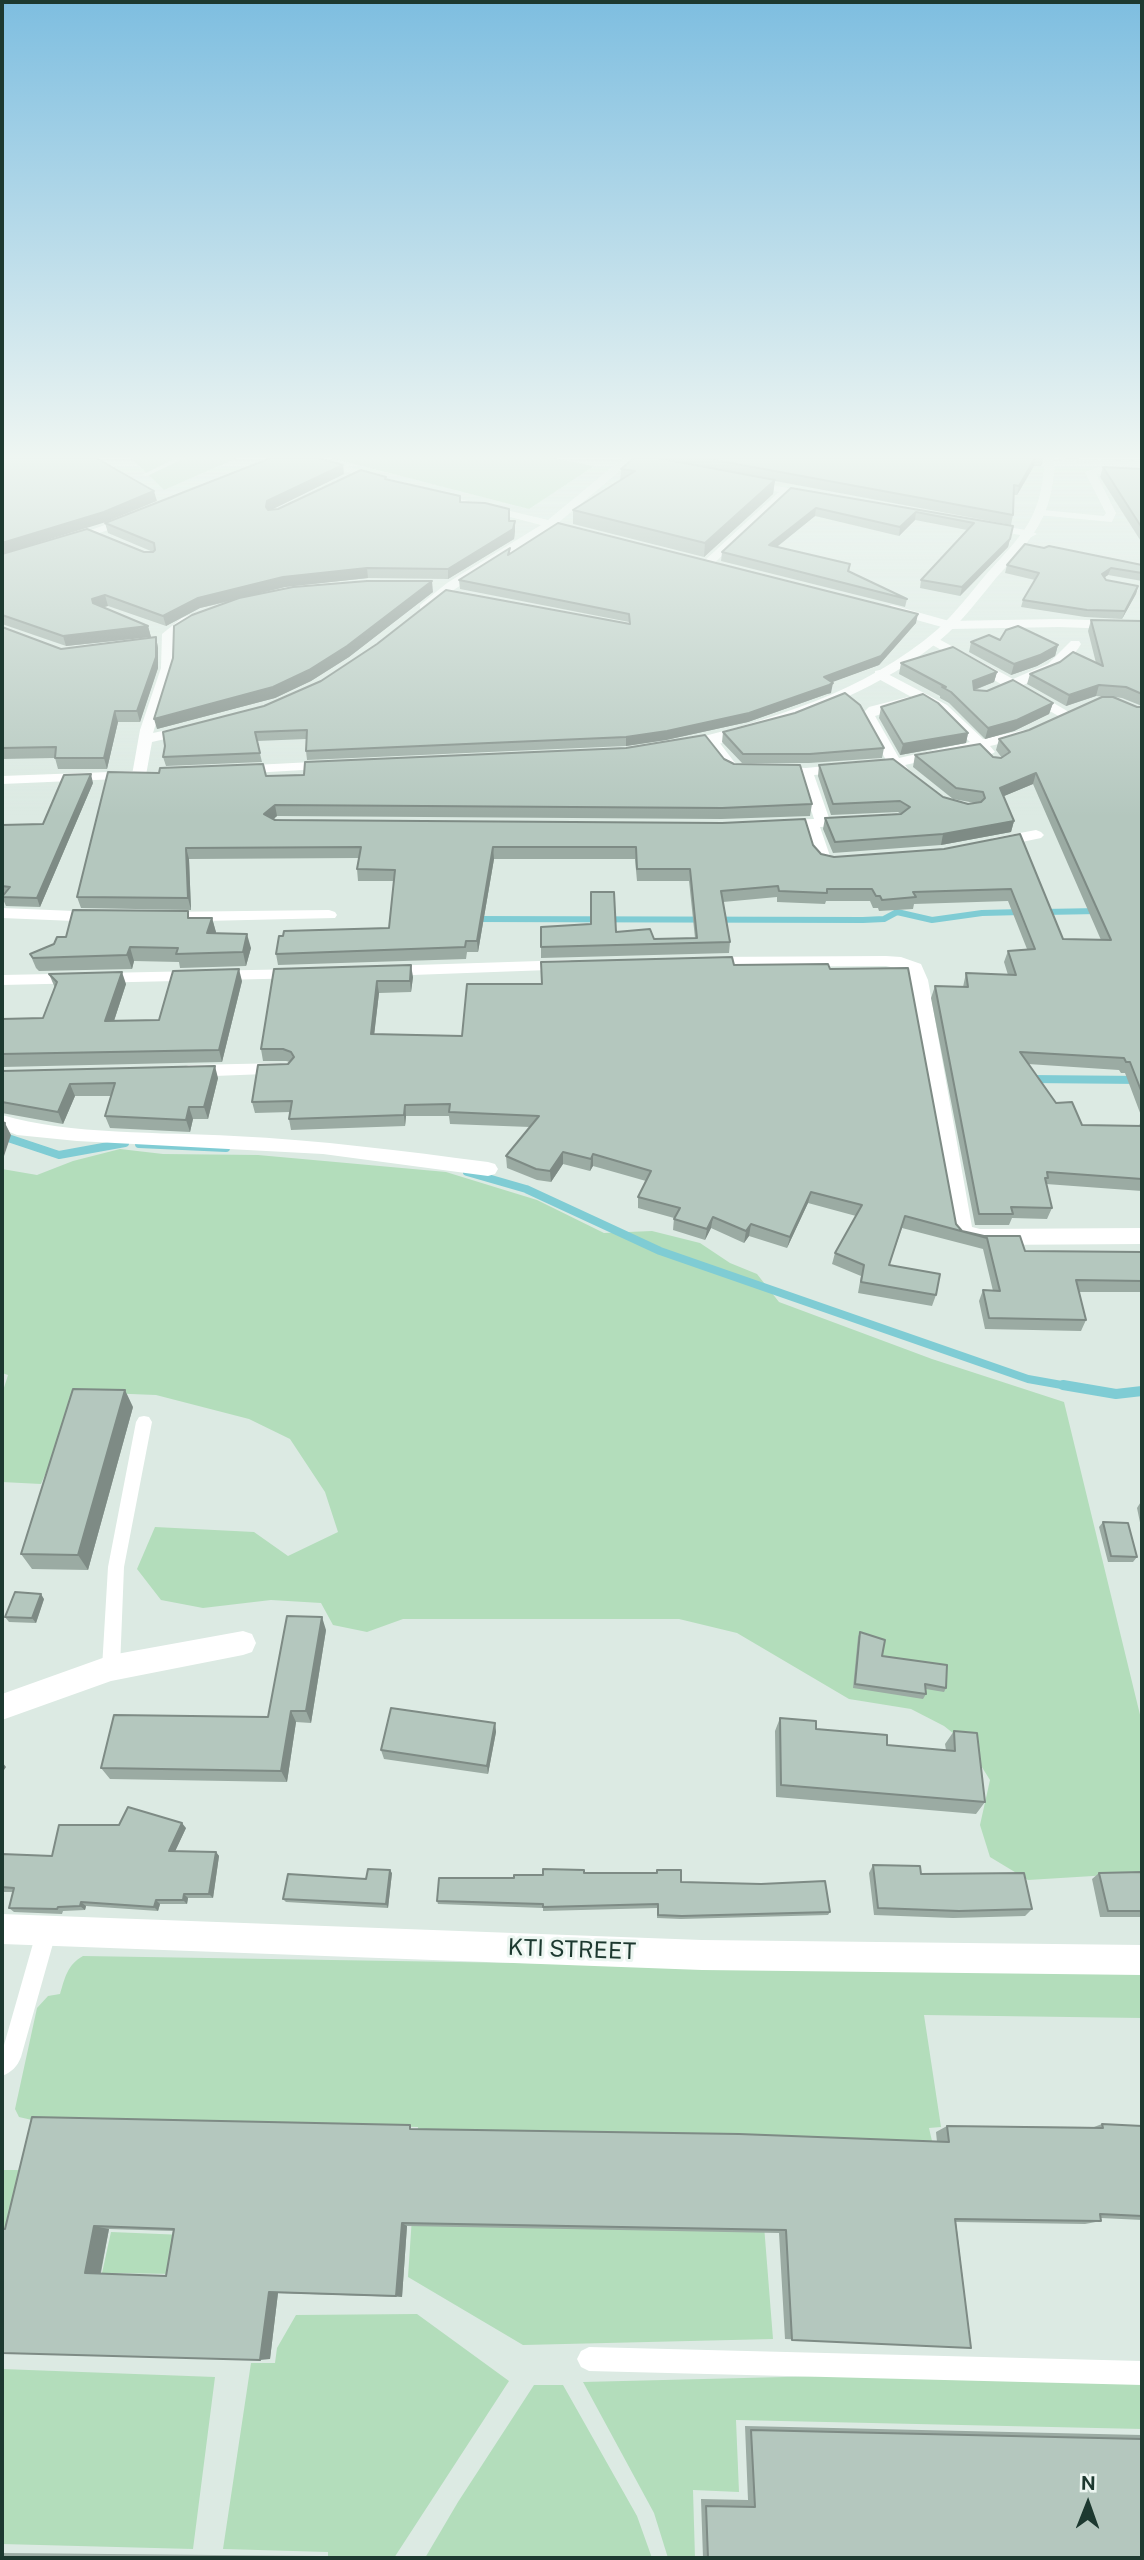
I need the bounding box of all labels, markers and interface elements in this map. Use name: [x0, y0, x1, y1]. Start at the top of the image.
street label: KTI STREET: [507, 1934, 637, 1966]
north arrow: [1053, 2469, 1123, 2539]
text: N: [1081, 2472, 1096, 2494]

